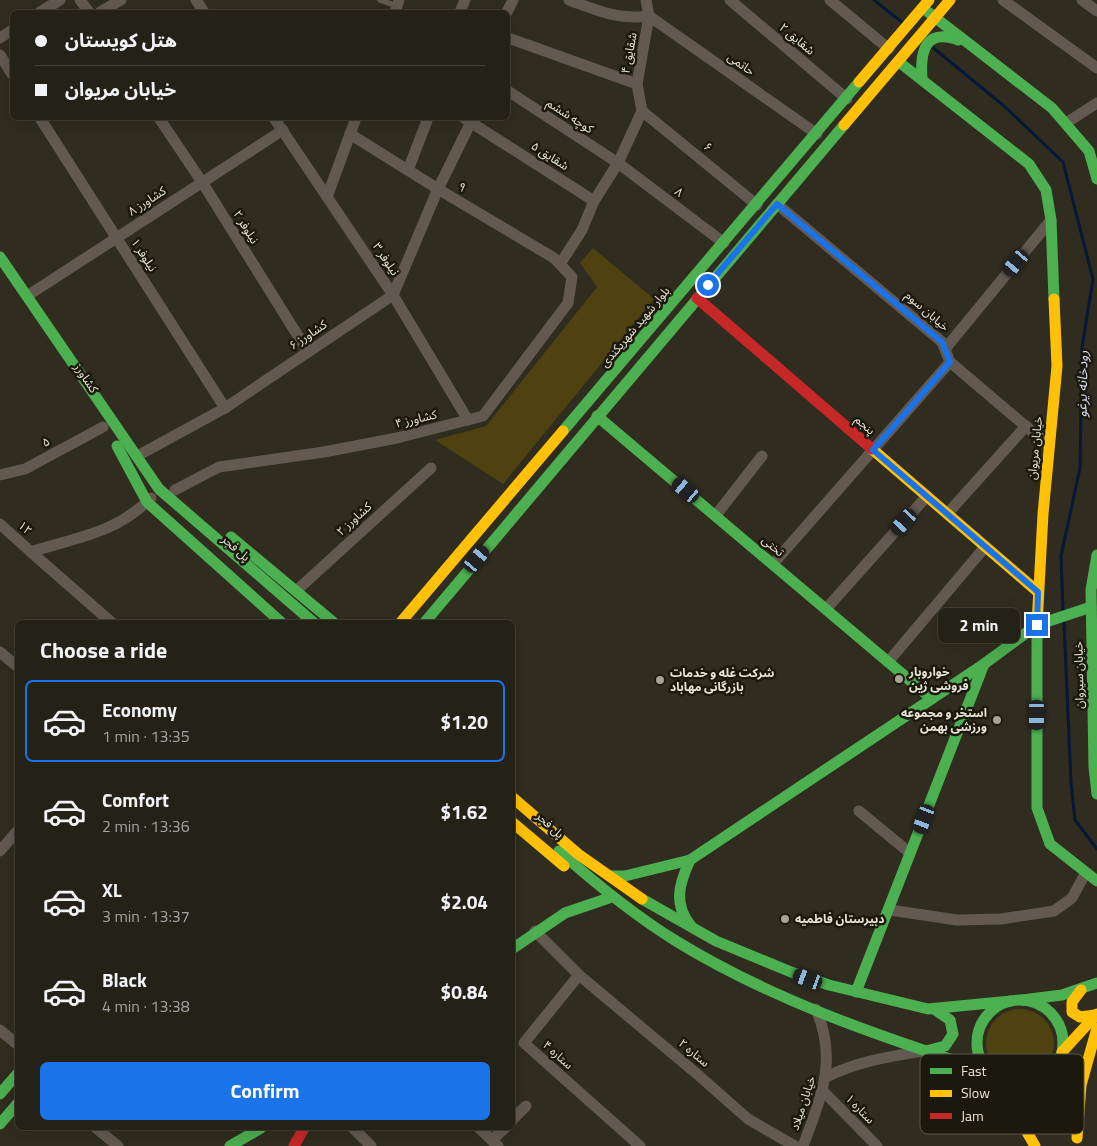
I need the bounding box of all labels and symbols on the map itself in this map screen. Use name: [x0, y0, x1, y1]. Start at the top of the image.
street label: شقایق ۲: [775, 18, 819, 59]
street label: شقایق ۴: [615, 31, 642, 75]
street label: حاتمی: [724, 47, 759, 80]
street label: کوچه ششم: [543, 93, 598, 138]
street label: شقایق ۵: [528, 136, 573, 175]
street label: ۶: [700, 137, 717, 156]
street label: ۹: [454, 177, 470, 196]
street label: کشاورز ۸: [124, 181, 171, 220]
street label: ۸: [671, 182, 688, 201]
street label: نیلوفر ۲: [229, 206, 264, 247]
street label: نیلوفر ۱: [126, 234, 162, 275]
street label: نیلوفر ۳: [368, 238, 405, 279]
car: [1000, 247, 1031, 279]
route start: [697, 274, 719, 296]
street label: بلوار شهید شهریکندی: [595, 282, 674, 371]
street label: خیابان سوم: [901, 286, 954, 335]
street label: کشاورز ۶: [285, 314, 331, 354]
water label: رودخانه یرغو: [1070, 350, 1093, 418]
street label: کشاورز: [69, 358, 104, 398]
street label: کشاورز ۴: [393, 404, 440, 433]
street label: پنجم: [851, 410, 880, 439]
street label: خیابان مریوان: [1022, 415, 1047, 481]
street label: ۵: [38, 432, 53, 452]
car: [669, 475, 702, 505]
street label: کشاورز ۲: [332, 497, 377, 540]
car: [888, 506, 919, 538]
street label: ۱۲: [14, 516, 37, 539]
street label: پل فجر: [217, 529, 255, 566]
street label: تختی: [758, 530, 789, 561]
car: [461, 543, 492, 575]
callout: 2 min: [937, 608, 1020, 642]
route end: [1026, 614, 1048, 636]
street label: خیابان سیروان: [1068, 641, 1089, 709]
place label: خواروبار فروشی ژین: [908, 662, 969, 695]
place label: شرکت غله و خدمات بازرگانی مهاباد: [670, 663, 774, 696]
marker: خواروبار فروشی ژین: [893, 673, 905, 685]
marker: شرکت غله و خدمات بازرگانی مهاباد: [654, 674, 666, 686]
car: [1029, 700, 1044, 730]
place label: استخر و مجموعه ورزشی بهمن: [901, 703, 987, 736]
marker: استخر و مجموعه ورزشی بهمن: [991, 714, 1003, 726]
car: [911, 802, 936, 836]
street label: پل فجر: [531, 806, 569, 843]
place label: دبیرستان فاطمیه: [795, 909, 884, 928]
marker: دبیرستان فاطمیه: [779, 913, 791, 925]
car: [791, 967, 824, 991]
street label: ستاره ۲: [675, 1034, 714, 1071]
street label: ستاره ۴: [539, 1036, 578, 1074]
legend: [920, 1054, 1084, 1134]
text: Fast: [961, 1060, 986, 1081]
street label: خیابان میلاد: [785, 1073, 820, 1133]
text: Slow: [961, 1082, 990, 1103]
street label: ستاره ۱: [841, 1089, 880, 1128]
text: Jam: [961, 1105, 984, 1126]

